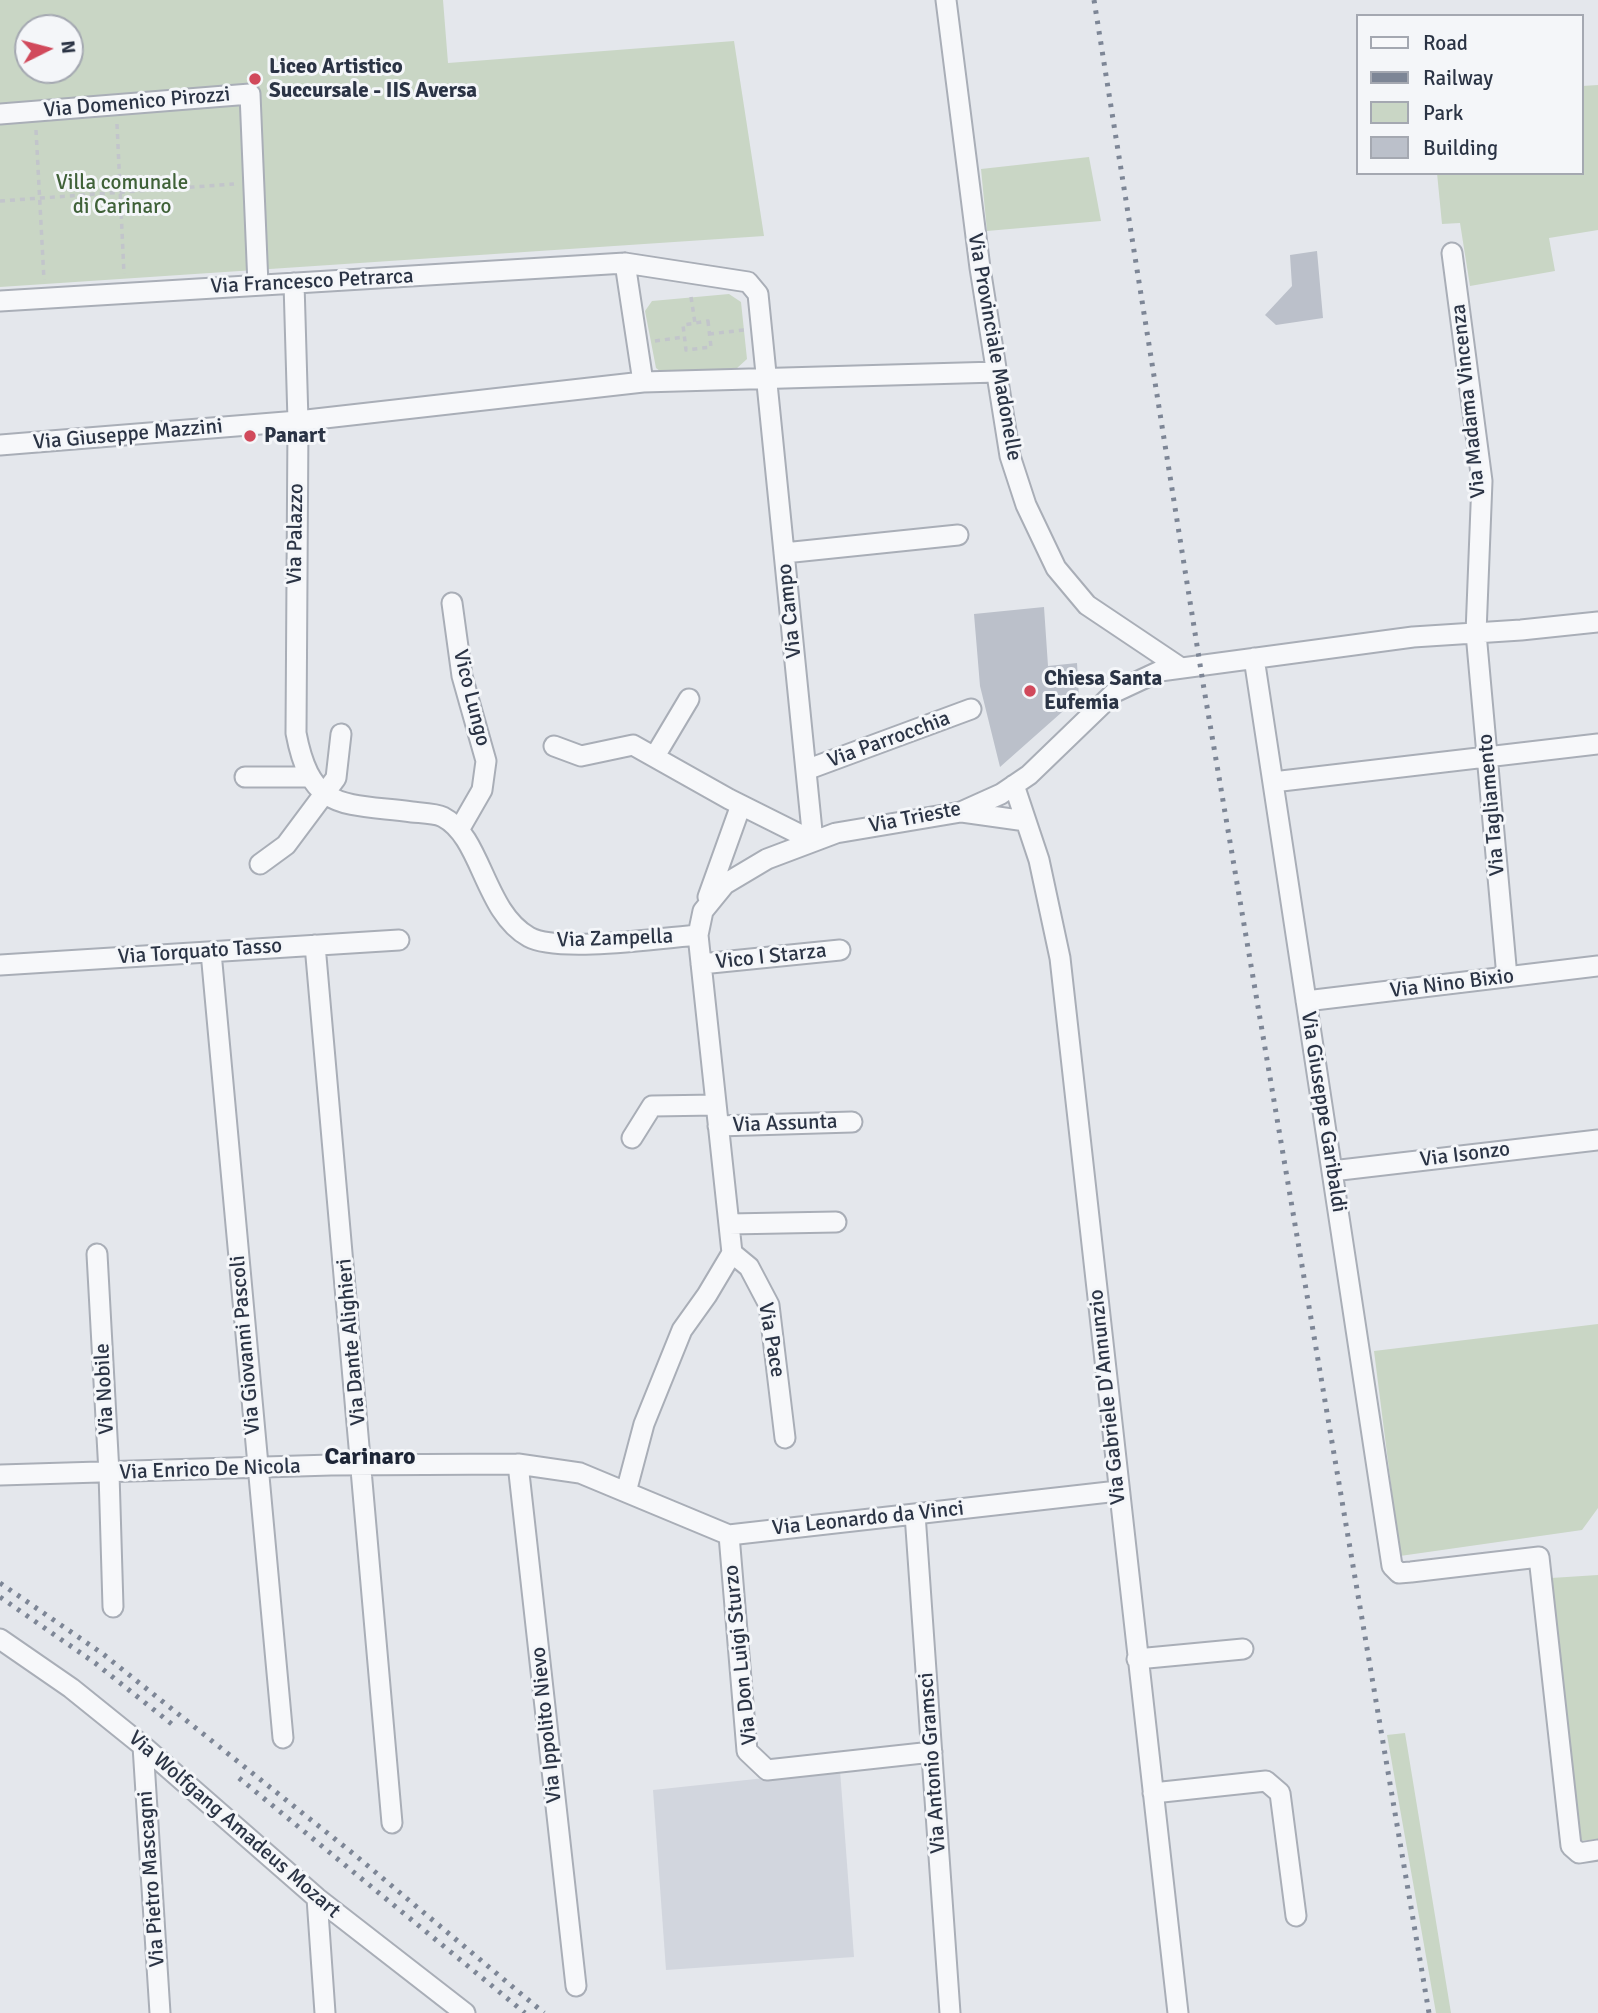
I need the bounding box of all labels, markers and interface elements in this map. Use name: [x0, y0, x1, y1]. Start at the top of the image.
north arrow: [14, 14, 84, 84]
legend: [1356, 14, 1584, 175]
text: Road: [1423, 30, 1468, 56]
text: N: [55, 39, 81, 55]
place label: Liceo Artistico Succursale - IIS Aversa: [269, 54, 477, 104]
text: Railway: [1423, 65, 1493, 91]
marker: Liceo Artistico Succursale - IIS Aversa: [247, 71, 263, 87]
street label: Via Domenico Pirozzi: [43, 82, 231, 124]
text: Park: [1423, 100, 1463, 126]
text: Building: [1423, 135, 1498, 161]
park label: Villa comunale di Carinaro: [56, 170, 188, 220]
street label: Via Provinciale Madonelle: [962, 231, 1026, 463]
street label: Via Francesco Petrarca: [210, 264, 414, 300]
street label: Via Madama Vincenza: [1446, 303, 1492, 499]
street label: Via Giuseppe Mazzini: [32, 414, 224, 456]
place label: Panart: [264, 423, 326, 449]
marker: Panart: [242, 428, 258, 444]
street label: Via Palazzo: [283, 483, 309, 585]
street label: Via Campo: [773, 562, 807, 660]
street label: Vico Lungo: [447, 647, 495, 749]
place label: Chiesa Santa Eufemia: [1044, 666, 1162, 716]
marker: Chiesa Santa Eufemia: [1022, 683, 1038, 699]
street label: Via Parrocchia: [824, 706, 954, 774]
street label: Via Tagliamento: [1473, 733, 1511, 877]
street label: Via Trieste: [867, 797, 963, 839]
street label: Via Zampella: [556, 924, 674, 954]
street label: Via Torquato Tasso: [117, 934, 283, 970]
street label: Vico I Starza: [714, 939, 828, 975]
street label: Via Nino Bixio: [1389, 964, 1515, 1004]
street label: Via Giuseppe Garibaldi: [1295, 1010, 1351, 1214]
street label: Via Assunta: [732, 1110, 838, 1138]
street label: Via Isonzo: [1418, 1137, 1512, 1173]
street label: Via Giovanni Pascoli: [226, 1254, 266, 1436]
street label: Via Dante Alighieri: [332, 1257, 372, 1427]
street label: Via Gabriele D'Annunzio: [1084, 1288, 1132, 1506]
street label: Via Pace: [752, 1301, 790, 1379]
street label: Via Nobile: [90, 1343, 120, 1435]
district label: Carinaro: [324, 1444, 416, 1472]
street label: Via Enrico De Nicola: [119, 1454, 301, 1486]
street label: Via Leonardo da Vinci: [771, 1496, 965, 1542]
street label: Via Don Luigi Sturzo: [719, 1564, 763, 1746]
street label: Via Ippolito Nievo: [526, 1646, 568, 1804]
street label: Via Antonio Gramsci: [914, 1672, 952, 1854]
street label: Via Wolfgang Amadeus Mozart: [123, 1726, 345, 1924]
street label: Via Pietro Mascagni: [133, 1790, 171, 1968]

